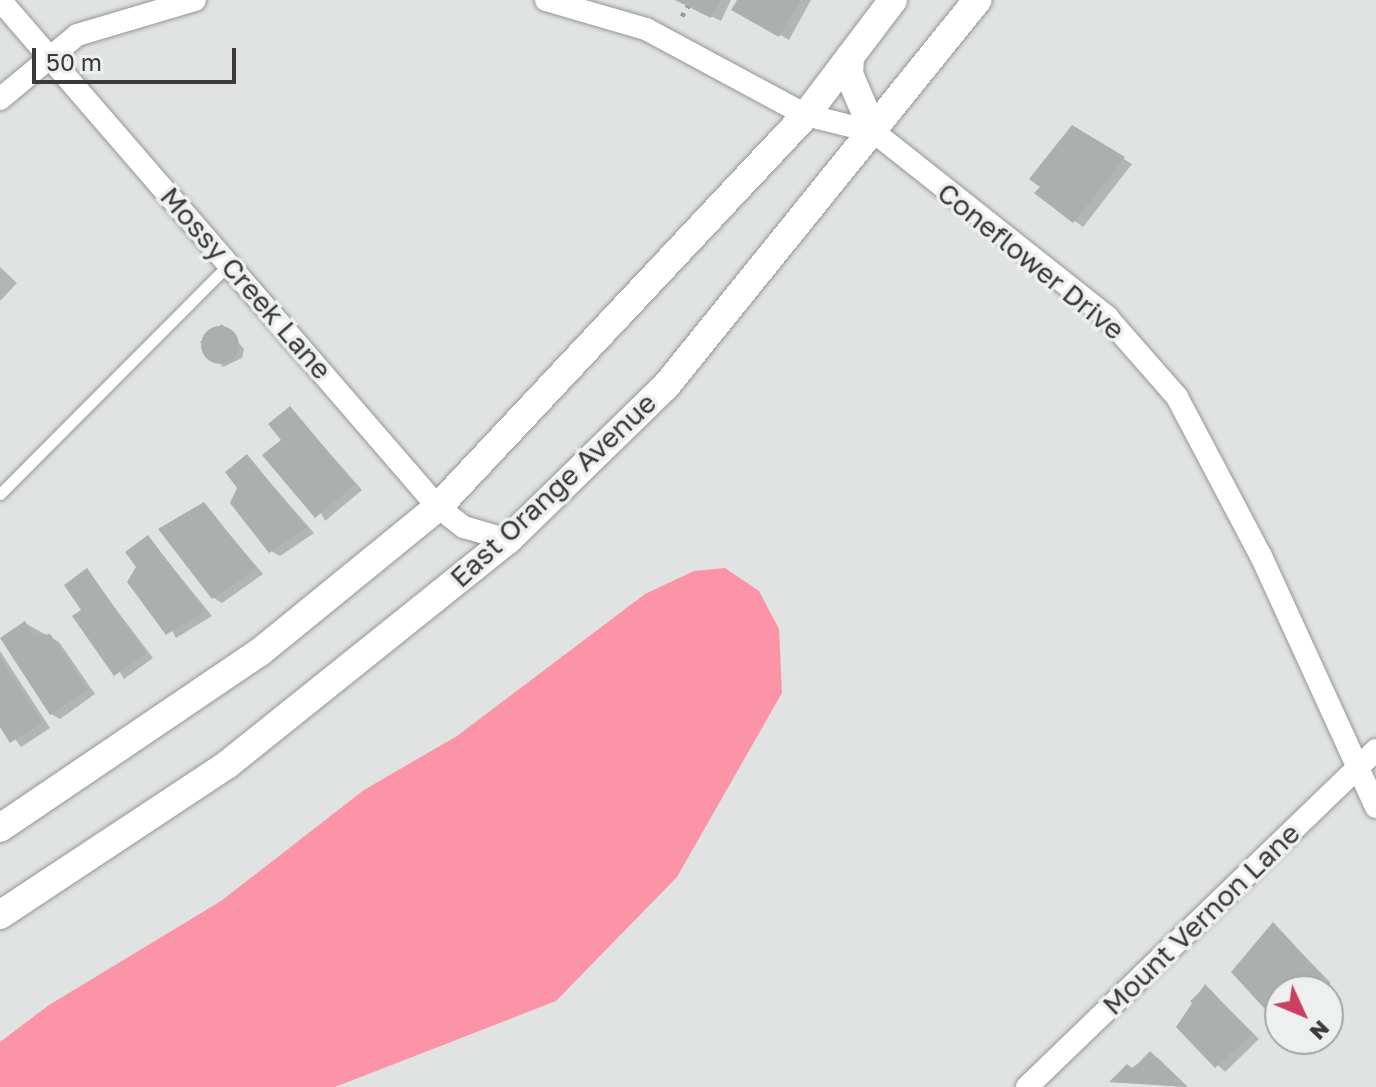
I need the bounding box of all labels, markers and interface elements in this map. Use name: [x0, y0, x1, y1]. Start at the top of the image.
scale bar: [36, 32, 240, 82]
text: 50 m: [46, 47, 102, 76]
street label: Coneflower Drive: [931, 175, 1131, 347]
street label: Mossy Creek Lane: [153, 180, 339, 386]
street label: East Orange Avenue: [443, 386, 663, 594]
street label: Mount Vernon Lane: [1095, 816, 1307, 1022]
north arrow: [1264, 975, 1344, 1055]
text: N: [1305, 1015, 1336, 1046]

